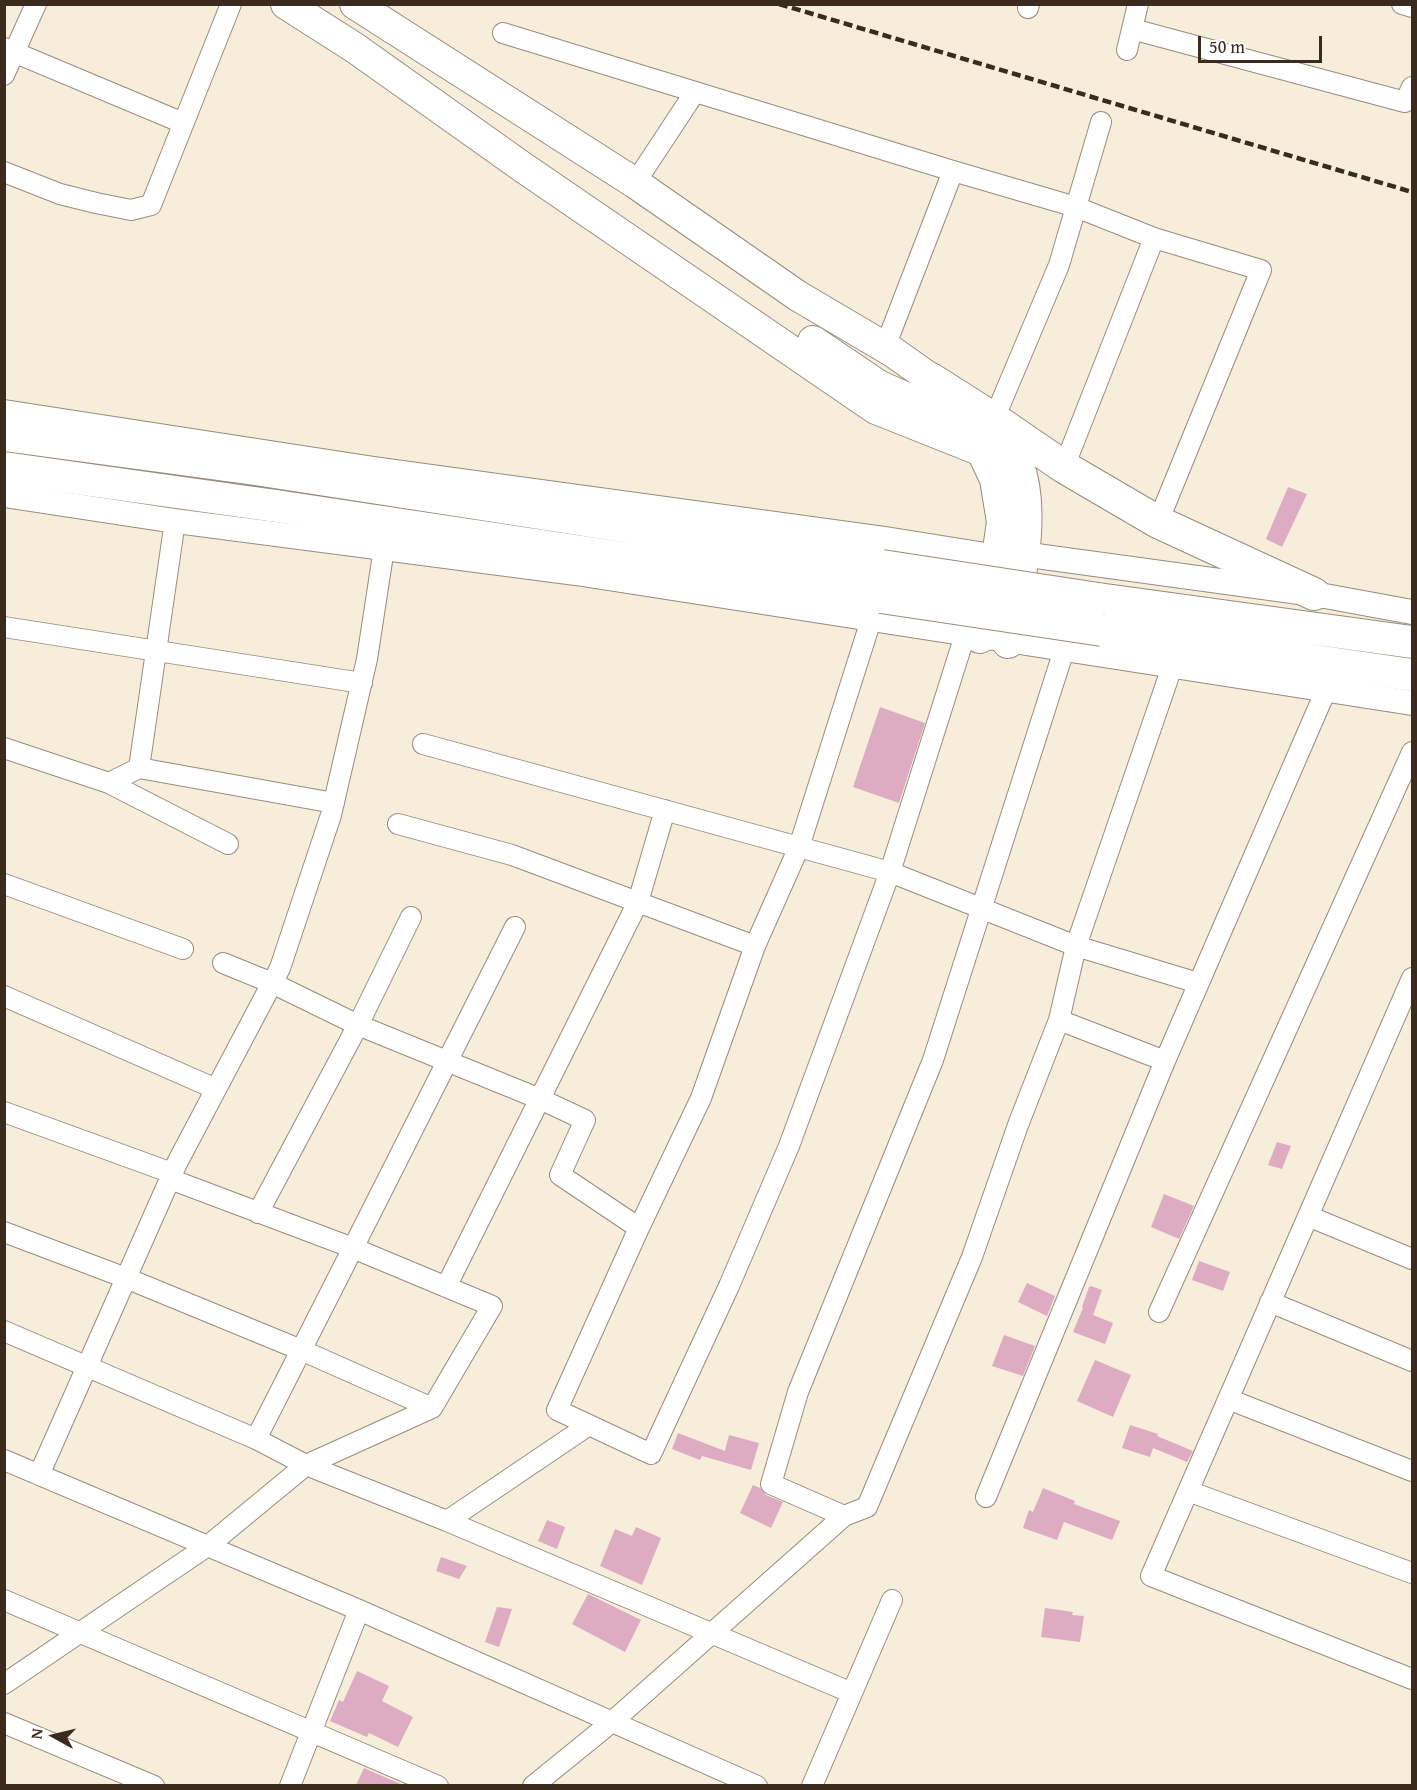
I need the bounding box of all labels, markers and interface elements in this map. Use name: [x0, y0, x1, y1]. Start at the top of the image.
scale bar: [1201, 24, 1326, 62]
text: 50 m: [1209, 33, 1245, 60]
north arrow: [24, 1706, 84, 1766]
text: N: [24, 1727, 49, 1740]

